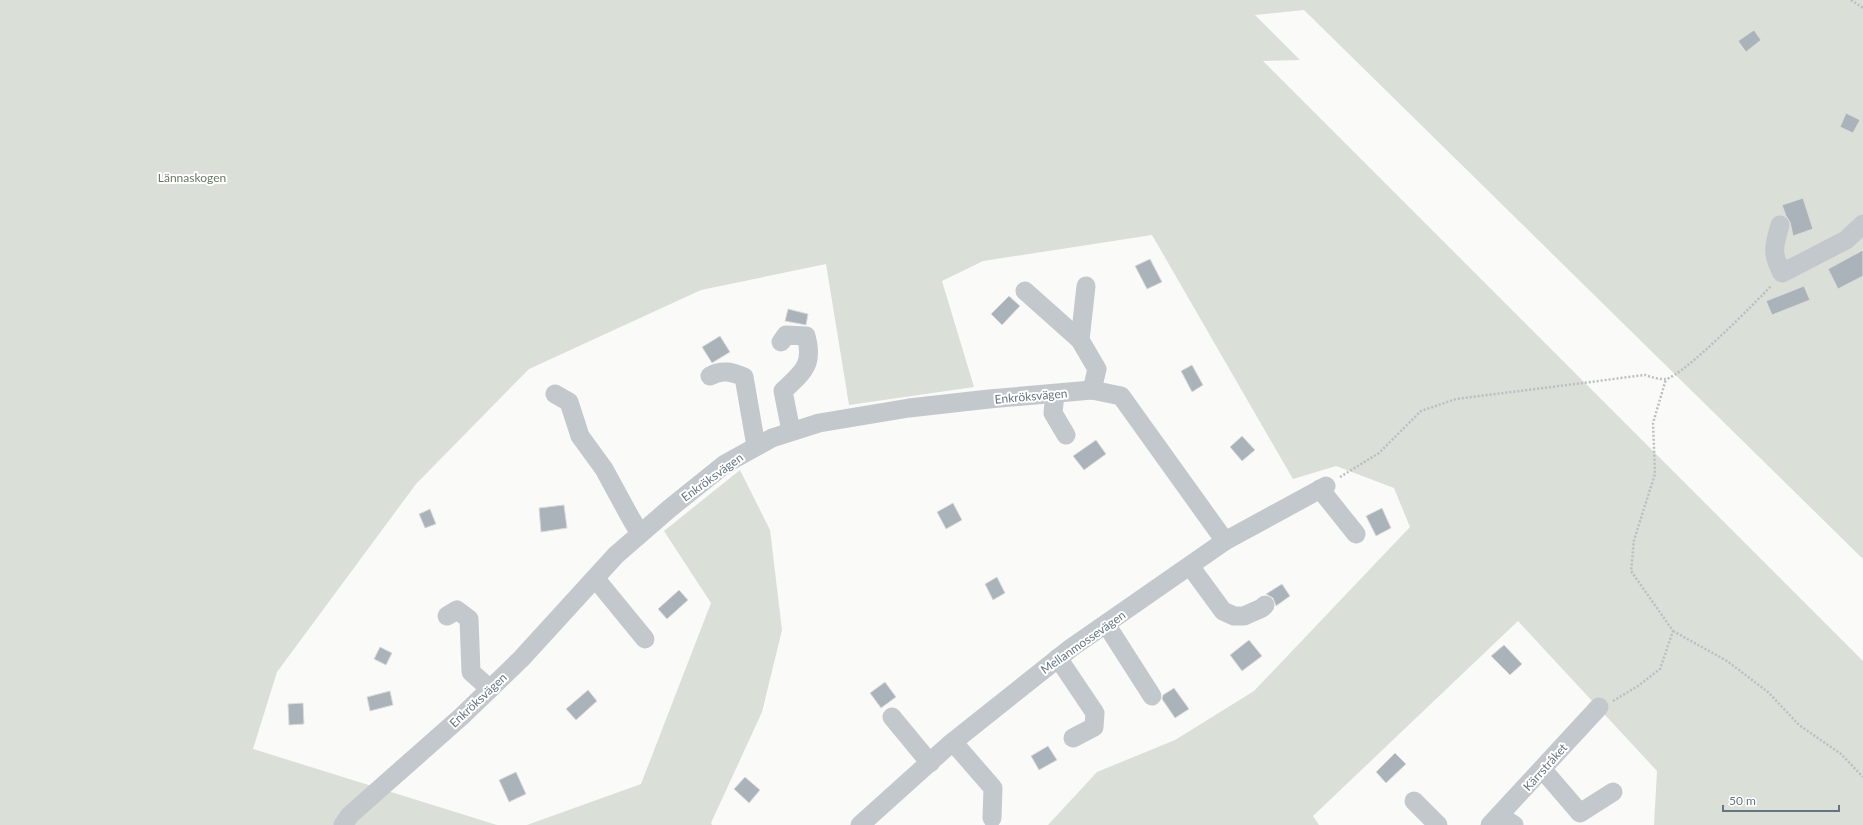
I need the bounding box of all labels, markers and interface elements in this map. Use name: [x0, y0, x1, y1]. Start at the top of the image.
park label: Lännaskogen: [158, 170, 226, 185]
street label: Enkröksvägen: [994, 385, 1068, 407]
street label: Enkröksvägen: [678, 450, 746, 504]
street label: Mellanmossevägen: [1038, 607, 1128, 677]
street label: Enkröksvägen: [446, 670, 510, 730]
street label: Kärrstråket: [1520, 740, 1571, 794]
scale bar: [1723, 787, 1839, 813]
text: 50 m: [1729, 793, 1756, 808]

